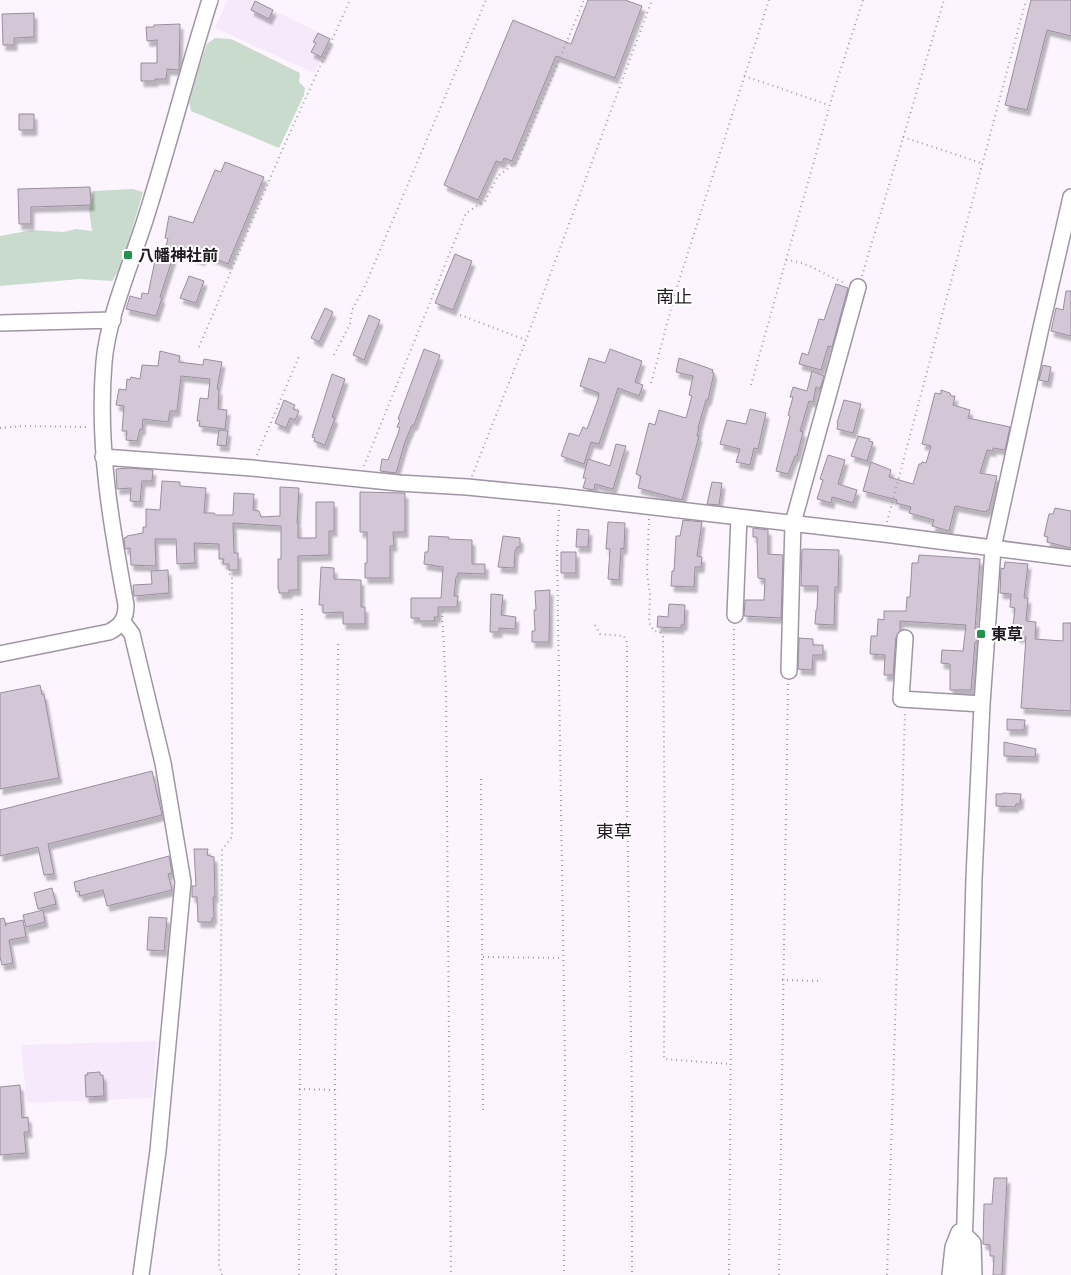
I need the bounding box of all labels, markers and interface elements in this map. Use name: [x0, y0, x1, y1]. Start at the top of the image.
place label: 八幡神社前: [138, 246, 218, 264]
marker: 八幡神社前: [122, 249, 134, 261]
district label: 南止: [656, 287, 692, 307]
place label: 東草: [991, 626, 1023, 643]
marker: 東草: [975, 628, 987, 640]
district label: 東草: [596, 822, 632, 842]

